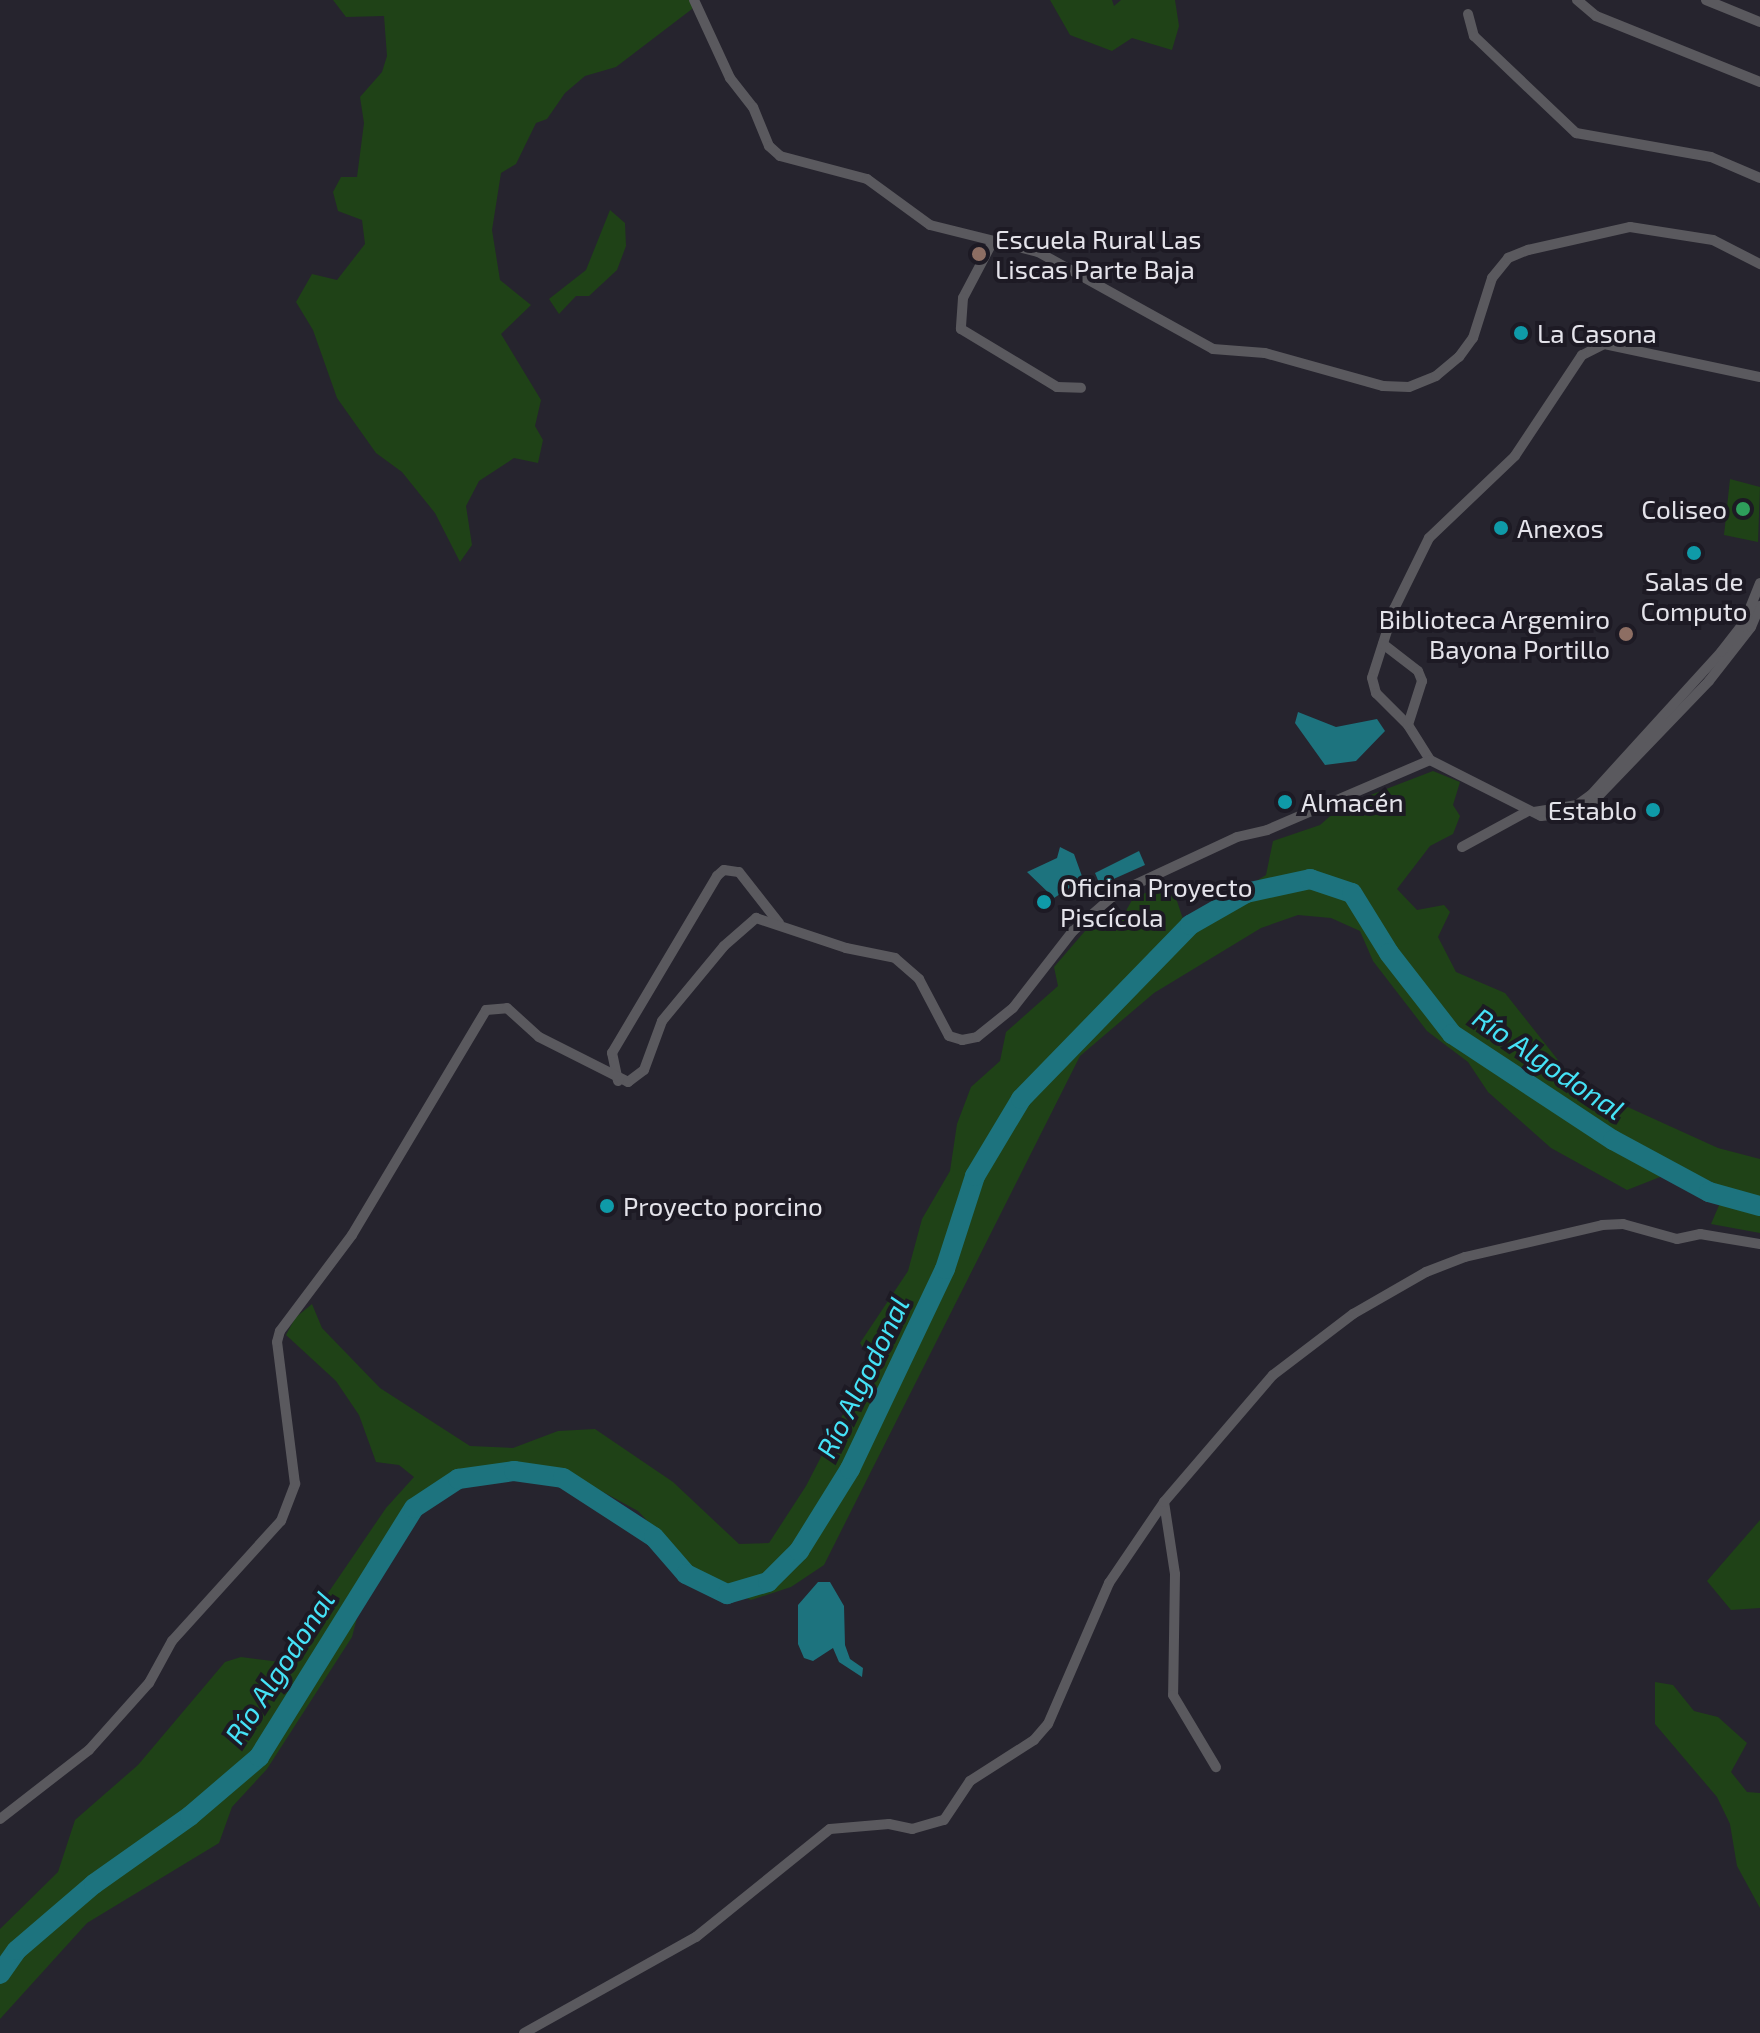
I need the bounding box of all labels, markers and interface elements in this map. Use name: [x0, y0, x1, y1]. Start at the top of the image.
place label: Escuela Rural Las Liscas Parte Baja: [995, 223, 1202, 284]
marker: Escuela Rural Las Liscas Parte Baja: [970, 245, 988, 263]
place label: La Casona: [1537, 317, 1657, 349]
marker: La Casona: [1512, 324, 1530, 342]
place label: Coliseo: [1641, 493, 1727, 525]
marker: Coliseo: [1734, 500, 1752, 518]
place label: Anexos: [1517, 512, 1604, 544]
marker: Anexos: [1492, 519, 1510, 537]
marker: Salas de Computo: [1685, 544, 1703, 562]
place label: Salas de Computo: [1641, 565, 1747, 626]
place label: Biblioteca Argemiro Bayona Portillo: [1378, 603, 1610, 664]
marker: Biblioteca Argemiro Bayona Portillo: [1617, 625, 1635, 643]
place label: Almacén: [1301, 786, 1404, 818]
marker: Almacén: [1276, 793, 1294, 811]
place label: Establo: [1548, 794, 1637, 826]
marker: Establo: [1644, 801, 1662, 819]
place label: Oficina Proyecto Piscícola: [1060, 871, 1252, 932]
marker: Oficina Proyecto Piscícola: [1035, 893, 1053, 911]
water label: Río Algodonal: [1467, 1000, 1631, 1126]
place label: Proyecto porcino: [623, 1190, 823, 1222]
marker: Proyecto porcino: [598, 1197, 616, 1215]
water label: Río Algodonal: [808, 1291, 916, 1463]
water label: Río Algodonal: [217, 1584, 341, 1750]

